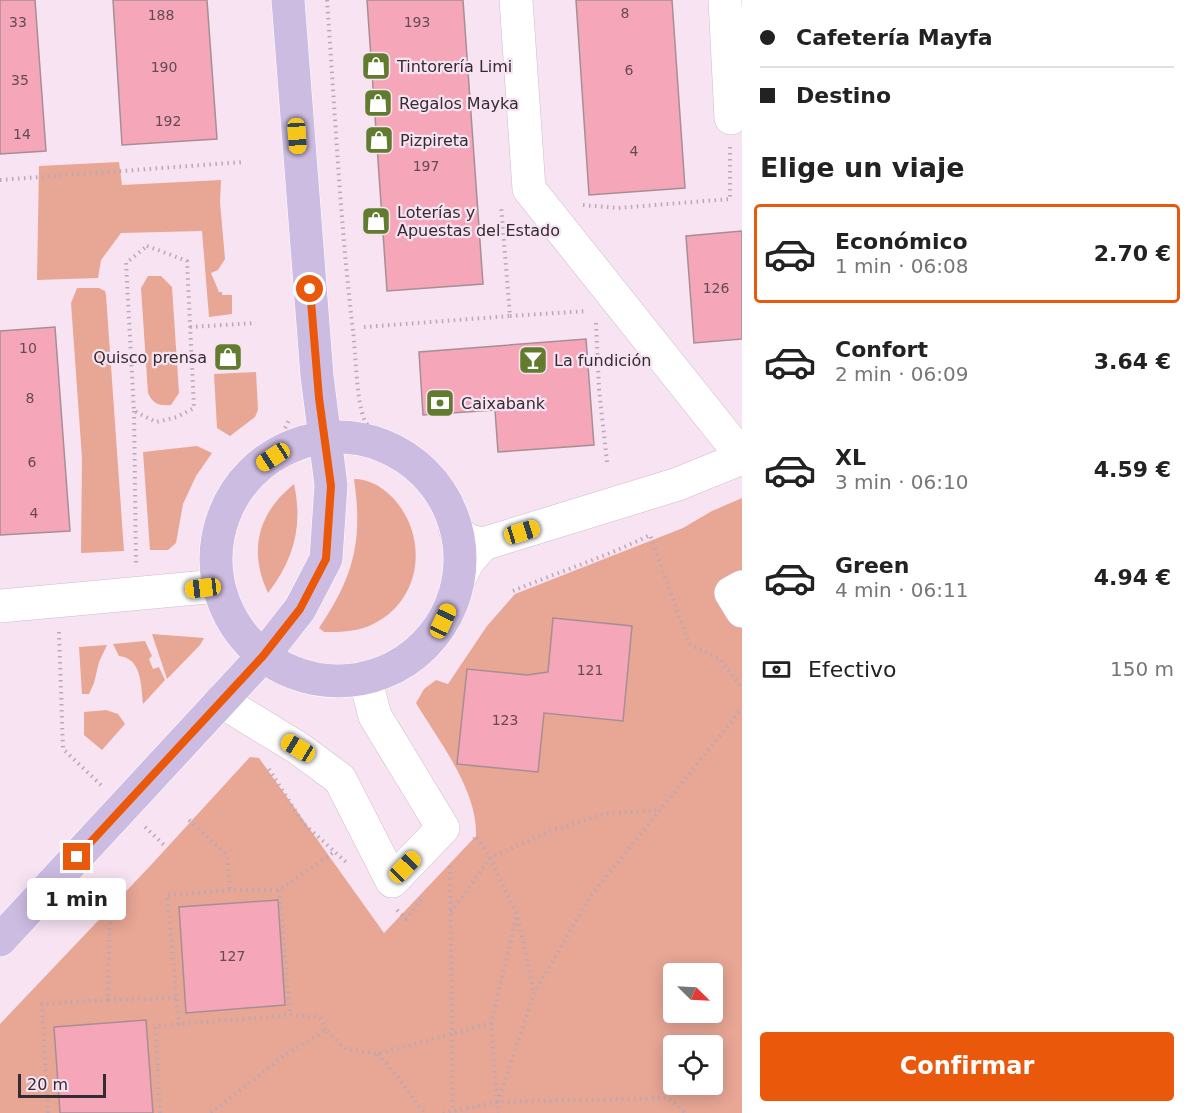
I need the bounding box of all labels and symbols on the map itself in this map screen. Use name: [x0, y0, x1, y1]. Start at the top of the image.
house number: 8: [621, 5, 629, 21]
house number: 188: [148, 7, 174, 23]
house number: 33: [9, 14, 27, 30]
house number: 193: [404, 14, 430, 30]
shop icon: Tintorería Limi: [360, 50, 392, 82]
place label: Tintorería Limi: [396, 57, 512, 76]
house number: 190: [151, 59, 177, 75]
house number: 6: [625, 62, 634, 78]
house number: 35: [11, 72, 29, 88]
shop icon: Regalos Mayka: [362, 87, 394, 119]
place label: Regalos Mayka: [399, 94, 519, 113]
house number: 192: [155, 113, 181, 129]
car: [287, 117, 307, 155]
shop icon: Pizpireta: [363, 124, 395, 156]
house number: 14: [13, 126, 31, 142]
place label: Pizpireta: [400, 131, 469, 150]
house number: 4: [630, 143, 639, 159]
house number: 197: [413, 158, 439, 174]
place label: Loterías y Apuestas del Estado: [397, 203, 560, 240]
shop icon: Loterías y Apuestas del Estado: [360, 205, 392, 237]
route start: [296, 275, 323, 302]
house number: 126: [703, 280, 729, 296]
house number: 10: [19, 340, 37, 356]
shop icon: Quisco prensa: [212, 341, 244, 373]
bar icon: La fundición: [517, 344, 549, 376]
place label: Quisco prensa: [93, 348, 207, 367]
place label: La fundición: [554, 351, 652, 370]
bank icon: Caixabank: [424, 387, 456, 419]
house number: 8: [26, 390, 34, 406]
place label: Caixabank: [461, 394, 546, 413]
car: [253, 440, 293, 474]
house number: 6: [28, 454, 37, 470]
house number: 4: [30, 505, 39, 521]
car: [502, 518, 542, 546]
car: [184, 577, 222, 599]
car: [427, 601, 459, 641]
house number: 121: [577, 662, 603, 678]
house number: 123: [492, 712, 518, 728]
car: [278, 731, 318, 765]
route end: [63, 843, 90, 870]
car: [386, 848, 424, 886]
callout: 1 min: [28, 878, 127, 920]
house number: 127: [219, 948, 245, 964]
north arrow: [663, 963, 723, 1023]
scale bar: [18, 1071, 106, 1098]

